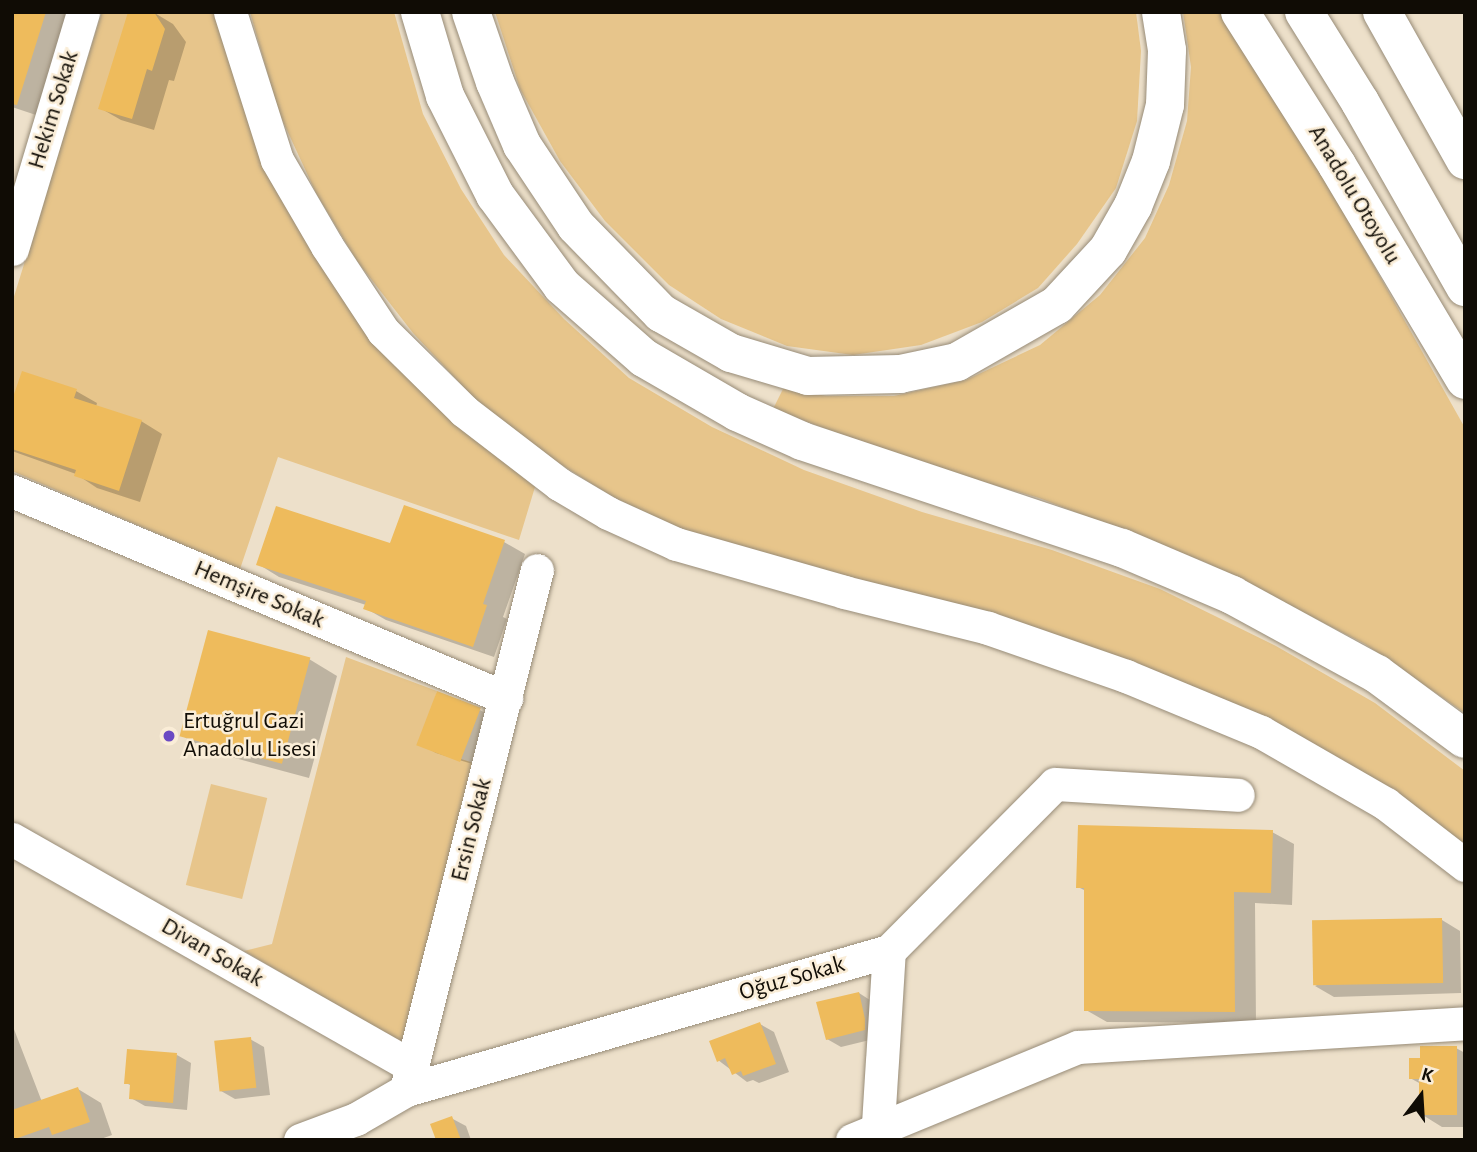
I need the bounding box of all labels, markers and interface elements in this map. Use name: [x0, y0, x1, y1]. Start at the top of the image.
street label: Hekim Sokak: [22, 47, 86, 173]
street label: Anadolu Otoyolu: [1301, 120, 1407, 270]
street label: Hemşire Sokak: [190, 555, 328, 635]
place label: Ertuğrul Gazi Anadolu Lisesi: [183, 708, 317, 764]
marker: Ertuğrul Gazi Anadolu Lisesi: [161, 728, 177, 744]
street label: Ersin Sokak: [445, 775, 499, 885]
street label: Divan Sokak: [156, 912, 268, 994]
street label: Oğuz Sokak: [736, 950, 848, 1008]
north arrow: [1386, 1061, 1456, 1131]
text: K: [1419, 1065, 1435, 1086]

